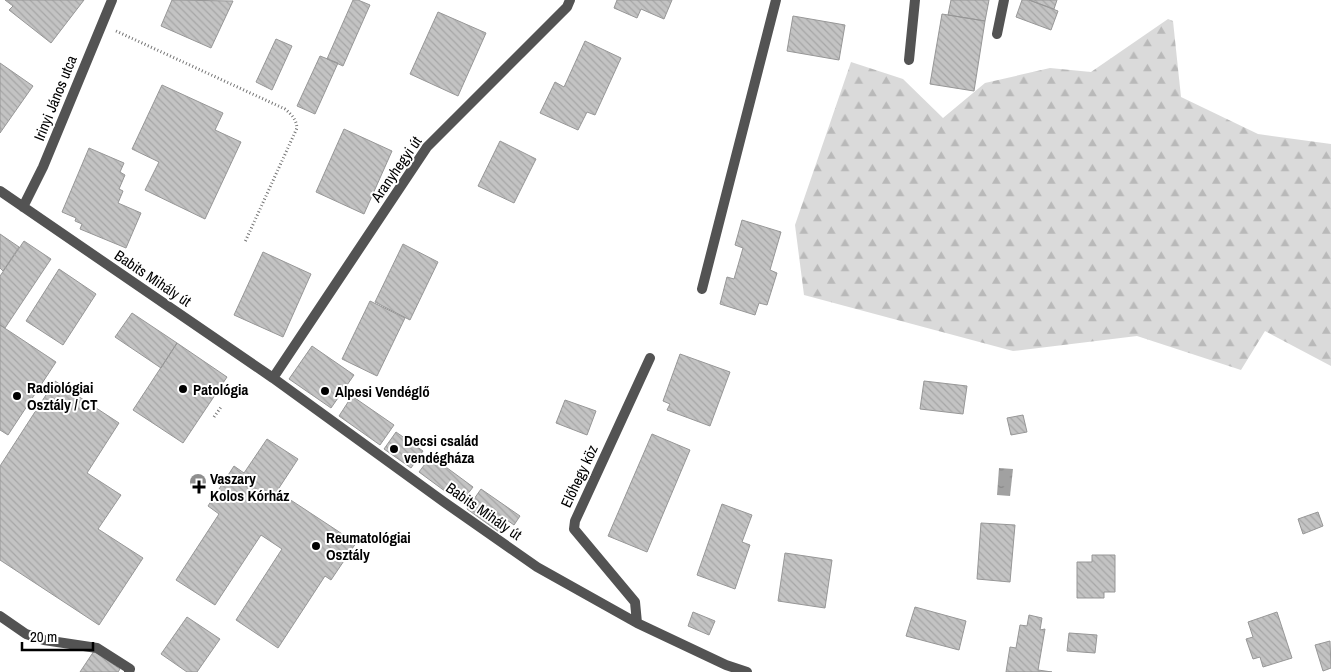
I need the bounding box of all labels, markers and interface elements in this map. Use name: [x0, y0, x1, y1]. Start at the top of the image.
street label: Irinyi János utca: [28, 52, 82, 144]
street label: Aranyhegyi út: [365, 131, 427, 207]
street label: Babits Mihály út: [111, 245, 196, 312]
place label: Radiológiai Osztály / CT: [27, 377, 98, 415]
place label: Patológia: [193, 379, 249, 400]
place label: Alpesi Vendéglő: [335, 381, 430, 402]
marker: Patológia: [177, 383, 189, 395]
marker: Alpesi Vendéglő: [319, 385, 331, 397]
marker: Radiológiai Osztály / CT: [11, 390, 23, 402]
place label: Decsi család vendégháza: [404, 430, 479, 468]
street label: Előhegy köz: [555, 441, 603, 511]
marker: Decsi család vendégháza: [388, 443, 400, 455]
place label: Vaszary Kolos Kórház: [210, 468, 289, 506]
street label: Babits Mihály út: [442, 477, 527, 545]
marker: Vaszary Kolos Kórház: [192, 480, 206, 494]
place label: Reumatológiai Osztály: [326, 527, 411, 565]
marker: Reumatológiai Osztály: [310, 540, 322, 552]
scale bar: [22, 620, 94, 652]
text: 20 m: [30, 626, 57, 647]

